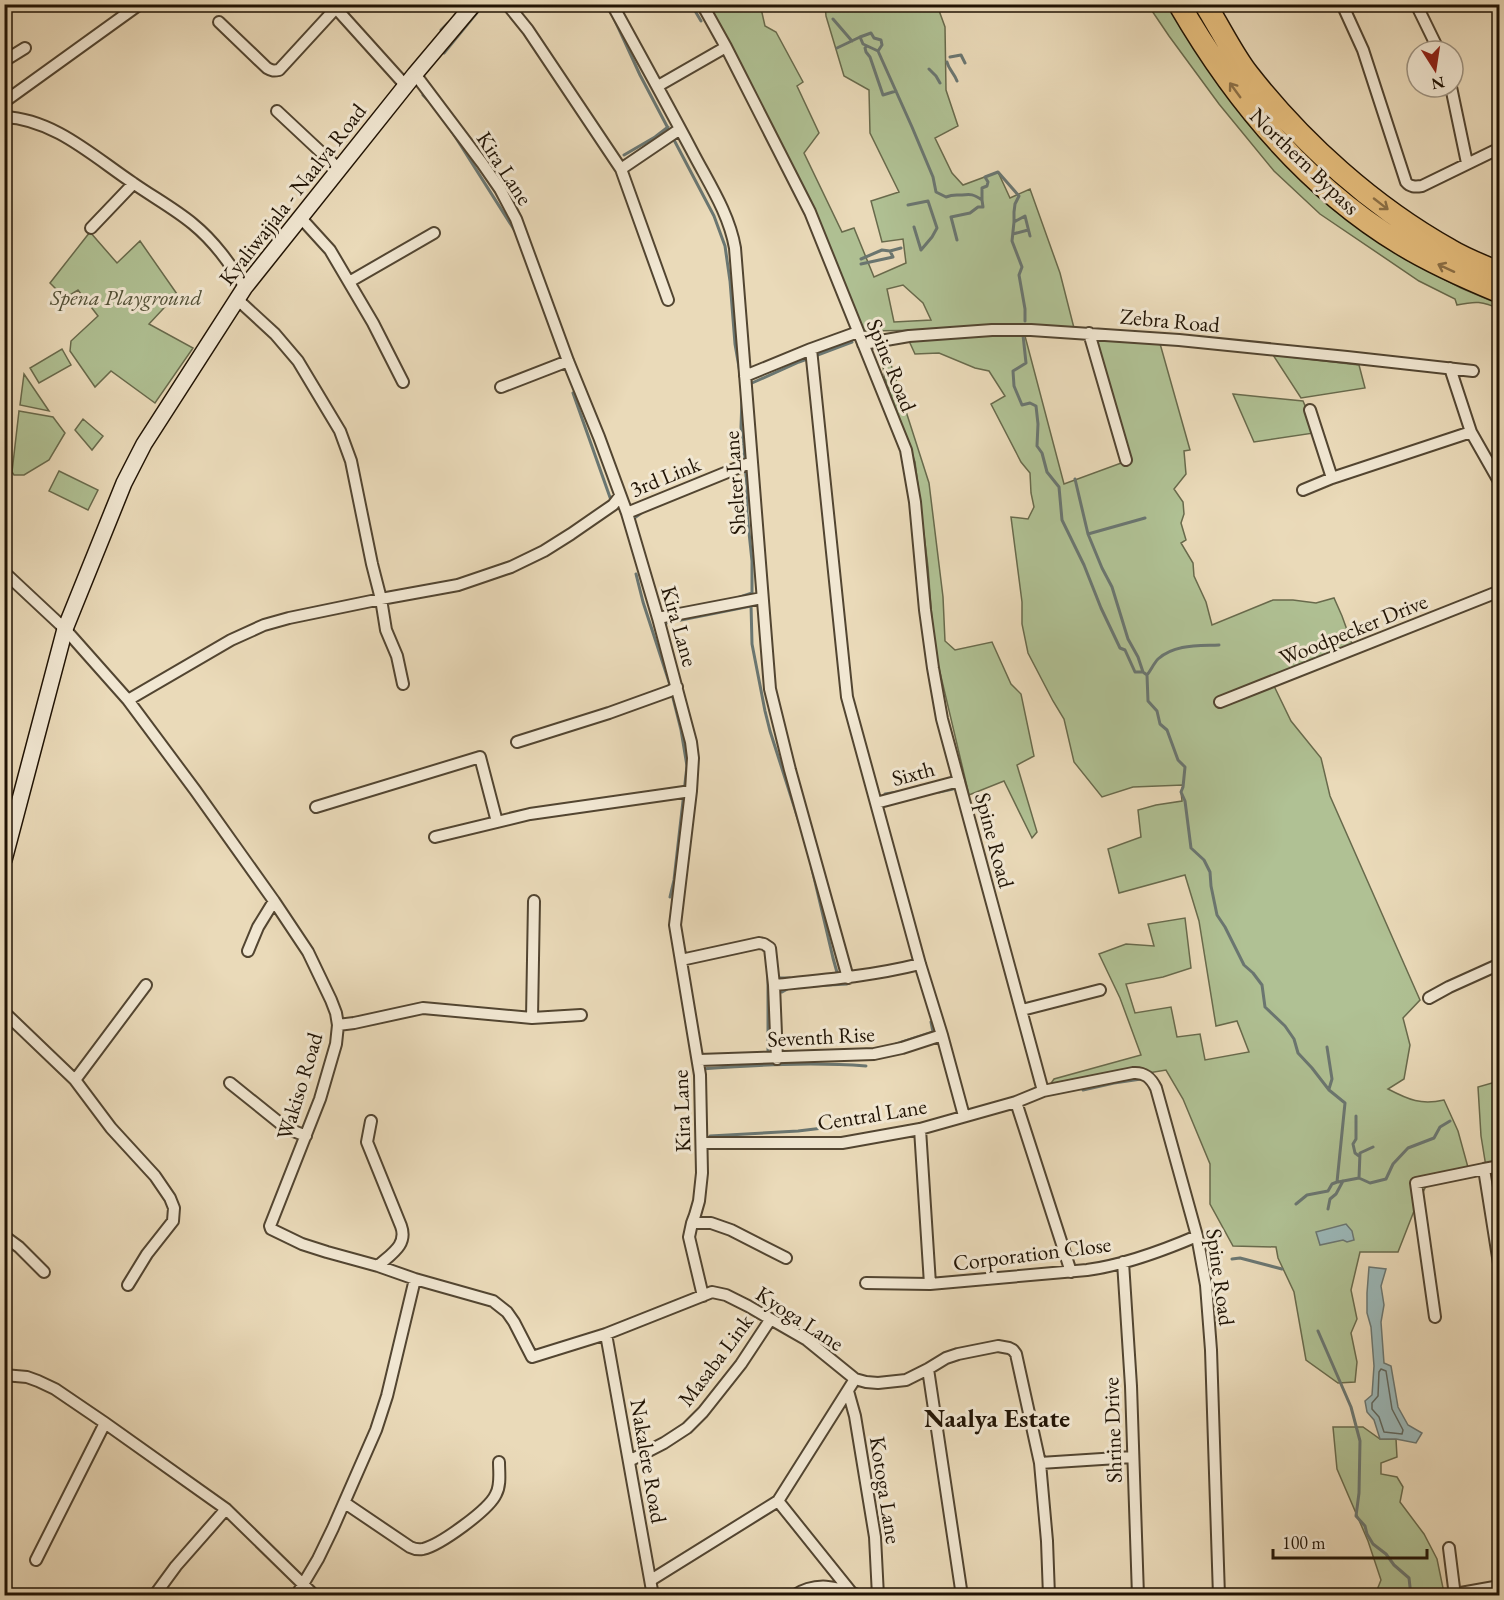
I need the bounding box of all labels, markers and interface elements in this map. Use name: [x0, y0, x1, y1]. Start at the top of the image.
north arrow: [1405, 39, 1465, 99]
text: N: [1429, 72, 1447, 95]
one-way arrow: [1229, 82, 1241, 98]
street label: Kyaliwajjala - Naalya Road: [212, 97, 373, 291]
street label: Northern Bypass: [1243, 101, 1366, 221]
street label: Kira Lane: [470, 126, 539, 211]
one-way arrow: [1373, 198, 1389, 210]
one-way arrow: [1438, 262, 1456, 274]
park label: Spena Playground: [49, 283, 203, 312]
street label: Zebra Road: [1119, 302, 1222, 339]
street label: Spine Road: [860, 314, 924, 417]
street label: Shelter Lane: [716, 429, 753, 536]
street label: 3rd Link: [626, 449, 705, 504]
street label: Kira Lane: [654, 582, 705, 670]
street label: Woodpecker Drive: [1275, 586, 1432, 672]
street label: Sixth: [888, 754, 938, 793]
street label: Spine Road: [968, 789, 1021, 892]
street label: Seventh Rise: [767, 1019, 876, 1054]
street label: Wakiso Road: [269, 1028, 330, 1143]
street label: Kira Lane: [666, 1069, 697, 1153]
street label: Central Lane: [815, 1091, 929, 1137]
street label: Spine Road: [1199, 1227, 1242, 1328]
street label: Corporation Close: [951, 1229, 1113, 1278]
street label: Kyoga Lane: [750, 1279, 850, 1358]
street label: Masaba Link: [671, 1308, 760, 1412]
street label: Shrine Drive: [1096, 1376, 1129, 1483]
street label: Nakalere Road: [623, 1397, 674, 1526]
district label: Naalya Estate: [924, 1401, 1070, 1435]
street label: Kotoga Lane: [863, 1434, 908, 1546]
scale bar: [1273, 1522, 1428, 1560]
text: 100 m: [1282, 1531, 1326, 1554]

